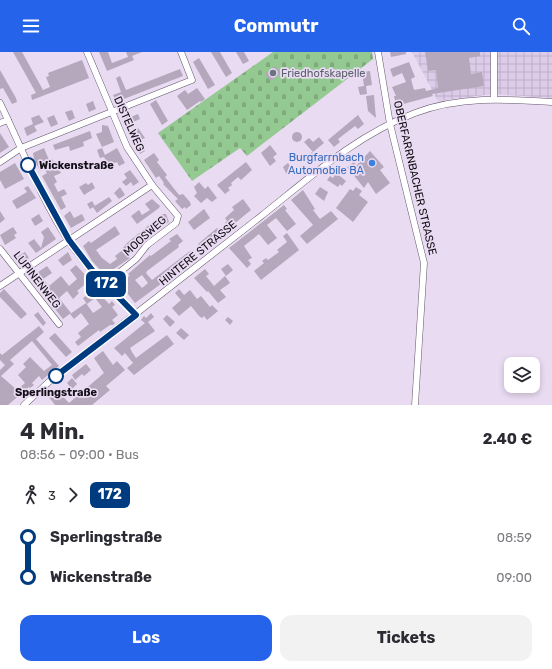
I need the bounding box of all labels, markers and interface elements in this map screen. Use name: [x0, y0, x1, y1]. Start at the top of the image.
icon: menu: [20, 15, 42, 37]
text: Commutr: [234, 15, 318, 37]
icon: search: [510, 15, 532, 37]
place label: Friedhofskapelle: [281, 67, 365, 80]
marker: Friedhofskapelle: [268, 68, 278, 78]
street label: DISTELWEG: [111, 94, 147, 154]
street label: OBERFARRNBACHER STRASSE: [391, 99, 439, 257]
place label: Burgfarrnbach Automobile BA: [288, 151, 365, 177]
marker: Wickenstraße: [20, 157, 36, 173]
marker: Burgfarrnbach Automobile BA: [367, 158, 377, 168]
place label: Wickenstraße: [39, 159, 114, 172]
street label: MOOSWEG: [121, 213, 169, 259]
street label: HINTERE STRASSE: [157, 218, 240, 288]
street label: LUPINENWEG: [11, 249, 63, 311]
line badge: 172: [83, 271, 129, 297]
text: 172: [94, 275, 118, 292]
map controls: [504, 357, 540, 393]
button: layers: [504, 357, 540, 393]
marker: Sperlingstraße: [48, 368, 64, 384]
place label: Sperlingstraße: [15, 386, 98, 399]
text: 4 Min.: [20, 418, 85, 445]
text: 2.40 €: [483, 430, 532, 448]
text: 08:56 – 09:00 · Bus: [20, 447, 139, 462]
icon: walk: [20, 484, 42, 506]
icon: forward: [62, 484, 84, 506]
text: 172: [98, 486, 122, 503]
text: 3: [48, 488, 56, 503]
text: Sperlingstraße: [50, 528, 162, 546]
text: 08:59: [497, 530, 532, 545]
text: Wickenstraße: [50, 568, 152, 586]
text: 09:00: [496, 570, 532, 585]
button: Los: [20, 615, 272, 661]
button: Tickets: [280, 615, 532, 661]

